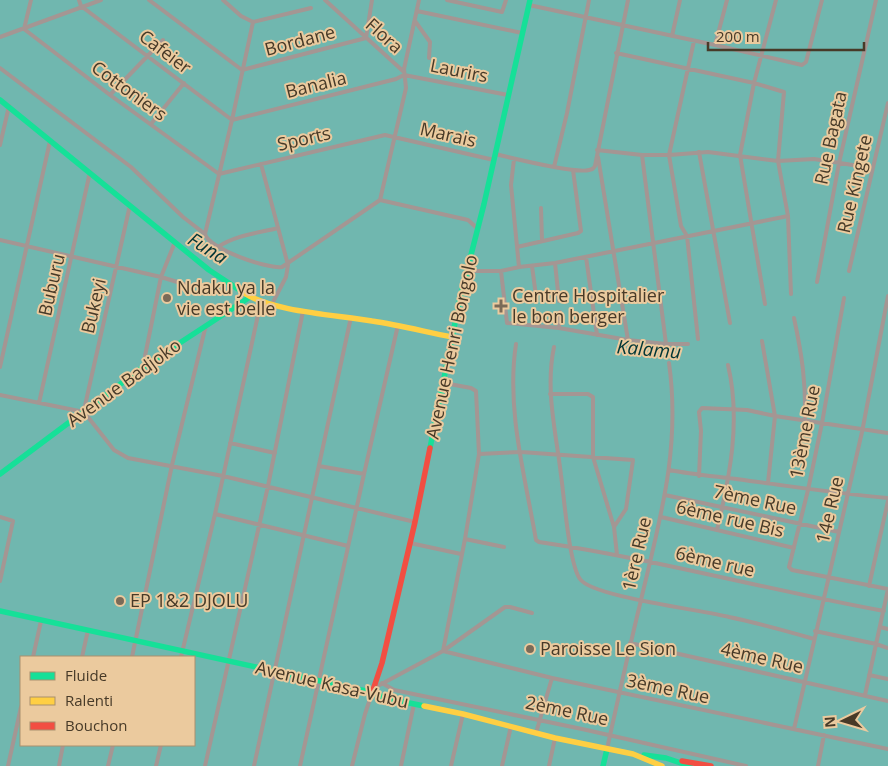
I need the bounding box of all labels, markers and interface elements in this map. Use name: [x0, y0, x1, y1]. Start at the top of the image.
street label: Flora: [361, 12, 408, 58]
street label: Bordane: [262, 19, 338, 61]
scale bar: [708, 20, 864, 52]
street label: Cafeier: [135, 24, 197, 79]
text: 200 m: [716, 26, 760, 46]
street label: Laurirs: [428, 53, 490, 87]
street label: Cottoniers: [87, 55, 172, 126]
street label: Banalia: [283, 65, 349, 103]
street label: Rue Bagata: [808, 89, 852, 187]
street label: Marais: [418, 116, 479, 152]
street label: Sports: [275, 120, 333, 156]
street label: Rue Kingete: [831, 132, 877, 235]
water label: Funa: [183, 226, 233, 270]
street label: Buburu: [32, 251, 70, 318]
street label: Avenue Henri Bongolo: [420, 252, 482, 441]
place label: Ndaku ya la vie est belle: [177, 275, 275, 320]
street label: Bukeyi: [75, 276, 111, 336]
place label: Centre Hospitalier le bon berger: [512, 283, 665, 328]
marker: Ndaku ya la vie est belle: [161, 292, 173, 304]
marker: Centre Hospitalier le bon berger: [494, 299, 508, 313]
street label: Avenue Badjoko: [61, 333, 185, 432]
water label: Kalamu: [616, 333, 682, 365]
street label: 13ème Rue: [783, 383, 825, 480]
street label: 14e Rue: [810, 474, 848, 545]
street label: 7ème Rue: [712, 479, 799, 520]
street label: 6ème rue Bis: [674, 494, 786, 542]
street label: 1ère Rue: [616, 515, 656, 593]
street label: 6ème rue: [673, 540, 757, 582]
place label: EP 1&2 DJOLU: [130, 588, 248, 612]
marker: EP 1&2 DJOLU: [114, 595, 126, 607]
place label: Paroisse Le Sion: [540, 636, 676, 660]
street label: 4ème Rue: [719, 636, 806, 678]
marker: Paroisse Le Sion: [524, 643, 536, 655]
street label: Avenue Kasa-Vubu: [253, 655, 411, 713]
legend: [20, 656, 195, 746]
text: Fluide: [65, 665, 107, 685]
street label: 3ème Rue: [625, 668, 712, 709]
text: Ralenti: [65, 690, 113, 710]
street label: 2ème Rue: [524, 690, 611, 731]
north arrow: [818, 696, 868, 746]
text: Bouchon: [65, 715, 128, 735]
text: N: [820, 716, 840, 729]

